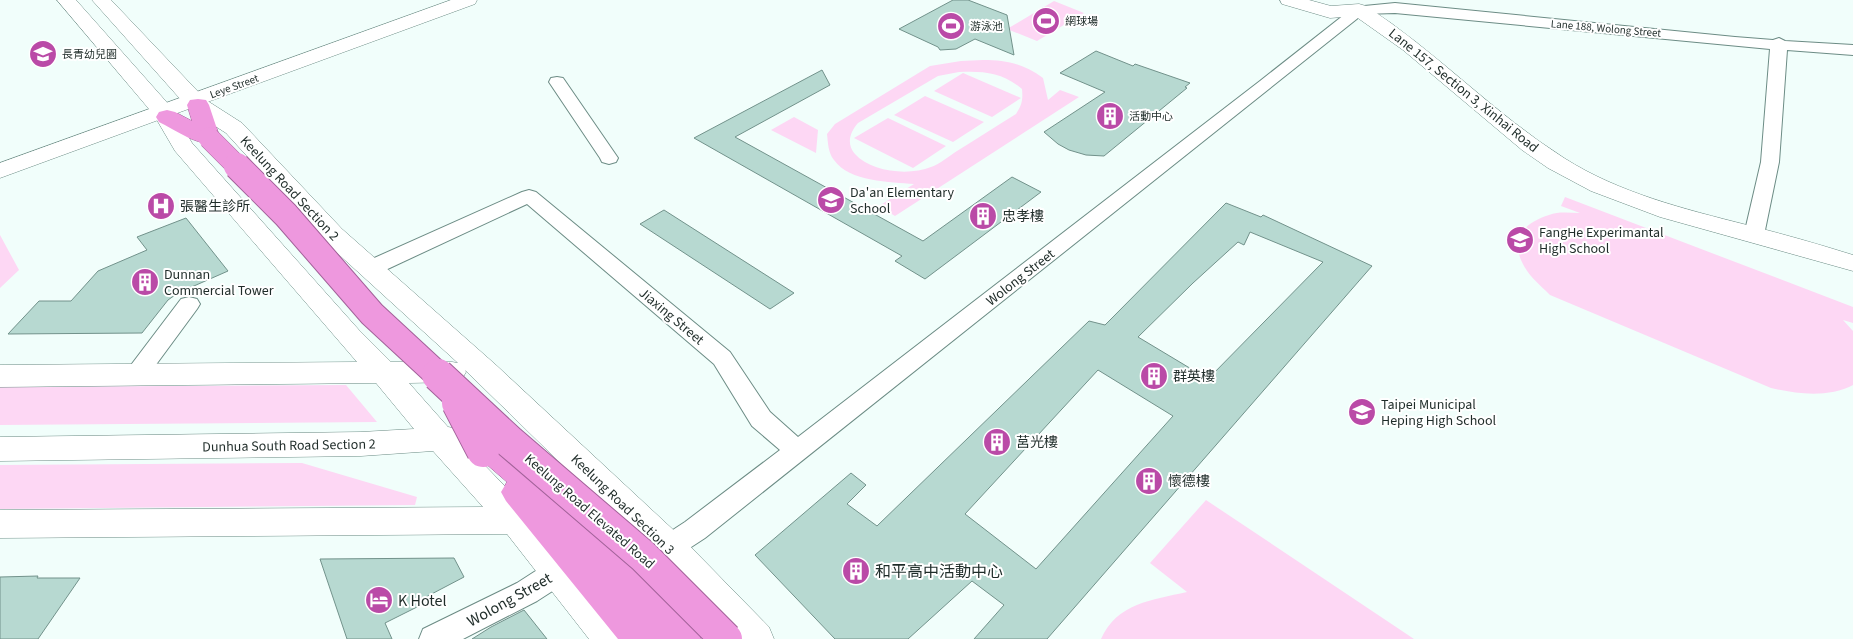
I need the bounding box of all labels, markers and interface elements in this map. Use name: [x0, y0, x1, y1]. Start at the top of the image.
sports icon: 網球場: [1031, 6, 1061, 36]
sports icon: 游泳池: [936, 11, 966, 41]
place label: 網球場: [1065, 14, 1098, 29]
street label: Lane 188, Wolong Street: [1550, 16, 1662, 41]
place label: 游泳池: [970, 19, 1003, 34]
street label: Lane 157, Section 3, Xinhai Road: [1384, 24, 1543, 158]
school or university icon: 長青幼兒園: [28, 39, 58, 69]
place label: 長青幼兒園: [62, 47, 117, 62]
street label: Leye Street: [208, 71, 261, 102]
building icon: 活動中心: [1095, 101, 1125, 131]
place label: 活動中心: [1129, 109, 1173, 124]
street label: Keelung Road Section 2: [235, 132, 343, 246]
place label: Da'an Elementary School: [850, 183, 954, 219]
school or university icon: Da'an Elementary School: [816, 185, 846, 215]
hospital icon: 張醫生診所: [146, 191, 176, 221]
place label: 張醫生診所: [180, 197, 250, 217]
building icon: 忠孝樓: [968, 201, 998, 231]
place label: 忠孝樓: [1002, 207, 1044, 227]
place label: FangHe Experimantal High School: [1539, 223, 1664, 259]
school or university icon: FangHe Experimantal High School: [1505, 225, 1535, 255]
street label: Wolong Street: [982, 244, 1059, 311]
place label: Dunnan Commercial Tower: [164, 265, 274, 301]
building icon: Dunnan Commercial Tower: [130, 267, 160, 297]
street label: Jiaxing Street: [634, 284, 708, 350]
building icon: 群英樓: [1139, 361, 1169, 391]
place label: 群英樓: [1173, 367, 1215, 387]
place label: Taipei Municipal Heping High School: [1381, 395, 1496, 431]
school or university icon: Taipei Municipal Heping High School: [1347, 397, 1377, 427]
building icon: 莒光樓: [982, 427, 1012, 457]
place label: 莒光樓: [1016, 433, 1058, 453]
street label: Dunhua South Road Section 2: [202, 434, 376, 458]
street label: Keelung Road Elevated Road: [520, 450, 659, 574]
street label: Keelung Road Section 3: [566, 450, 679, 560]
building icon: 懷德樓: [1134, 466, 1164, 496]
place label: 懷德樓: [1168, 472, 1210, 492]
building icon: 和平高中活動中心: [841, 556, 871, 586]
place label: 和平高中活動中心: [875, 561, 1003, 583]
street label: Wolong Street: [463, 567, 556, 632]
hotel icon: K Hotel: [364, 585, 394, 615]
place label: K Hotel: [398, 590, 447, 612]

